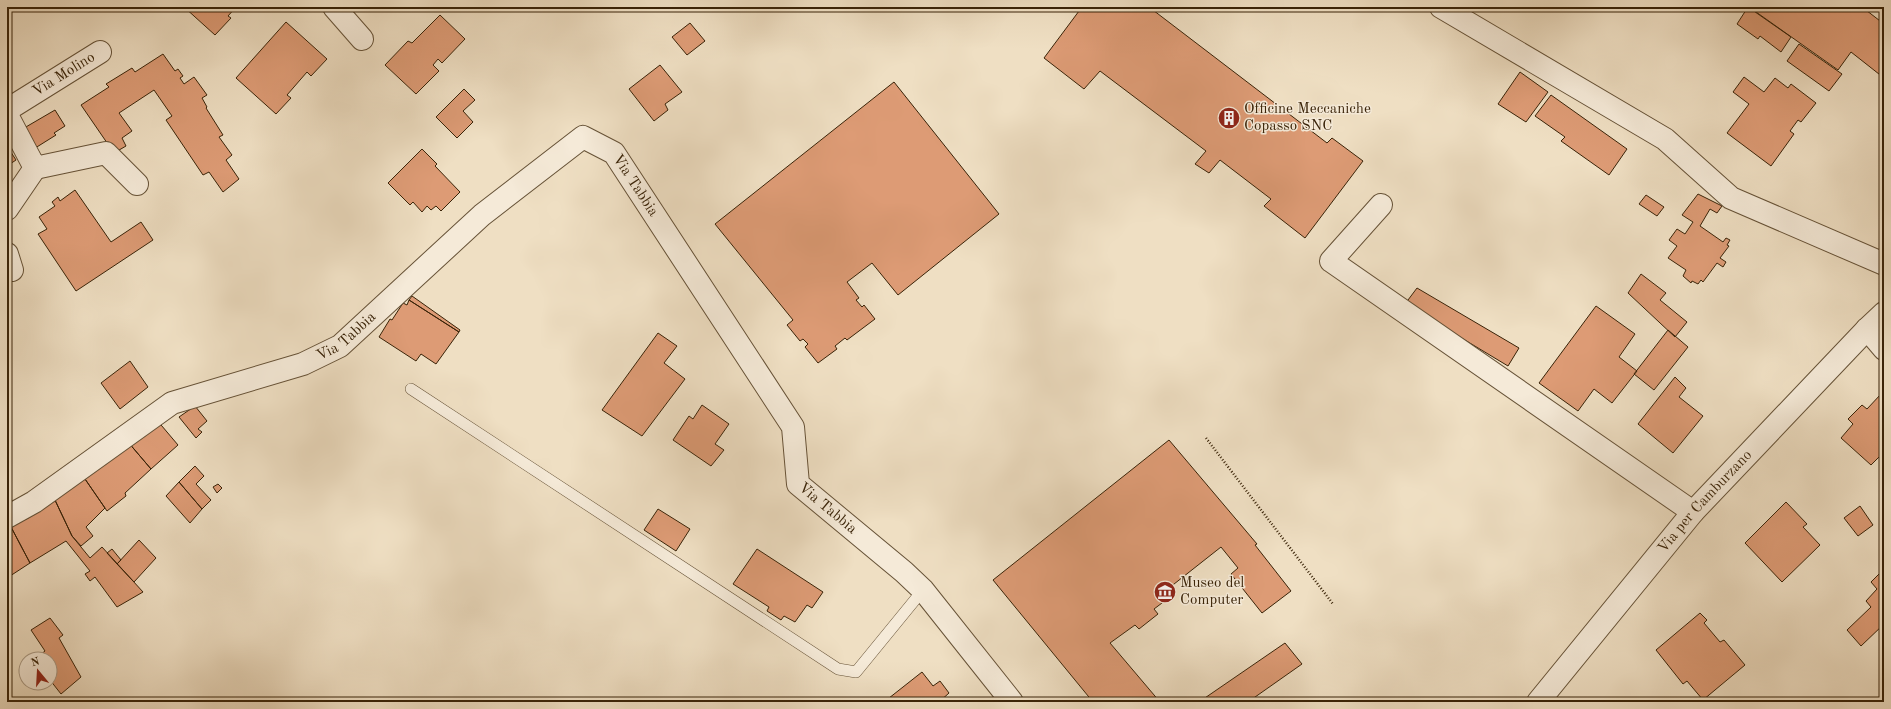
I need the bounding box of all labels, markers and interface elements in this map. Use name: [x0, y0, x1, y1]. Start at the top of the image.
street label: Via Molino: [30, 50, 98, 100]
place label: Officine Meccaniche Copasso SNC: [1244, 102, 1371, 134]
building icon: Officine Meccaniche Copasso SNC: [1216, 105, 1242, 131]
street label: Via Tabbia: [610, 152, 661, 220]
street label: Via Tabbia: [314, 309, 379, 364]
street label: Via per Camburzano: [1655, 447, 1755, 556]
street label: Via Tabbia: [795, 480, 860, 537]
place label: Museo del Computer: [1180, 576, 1244, 608]
museum icon: Museo del Computer: [1152, 579, 1178, 605]
north arrow: [18, 651, 58, 691]
text: N: [30, 656, 42, 669]

